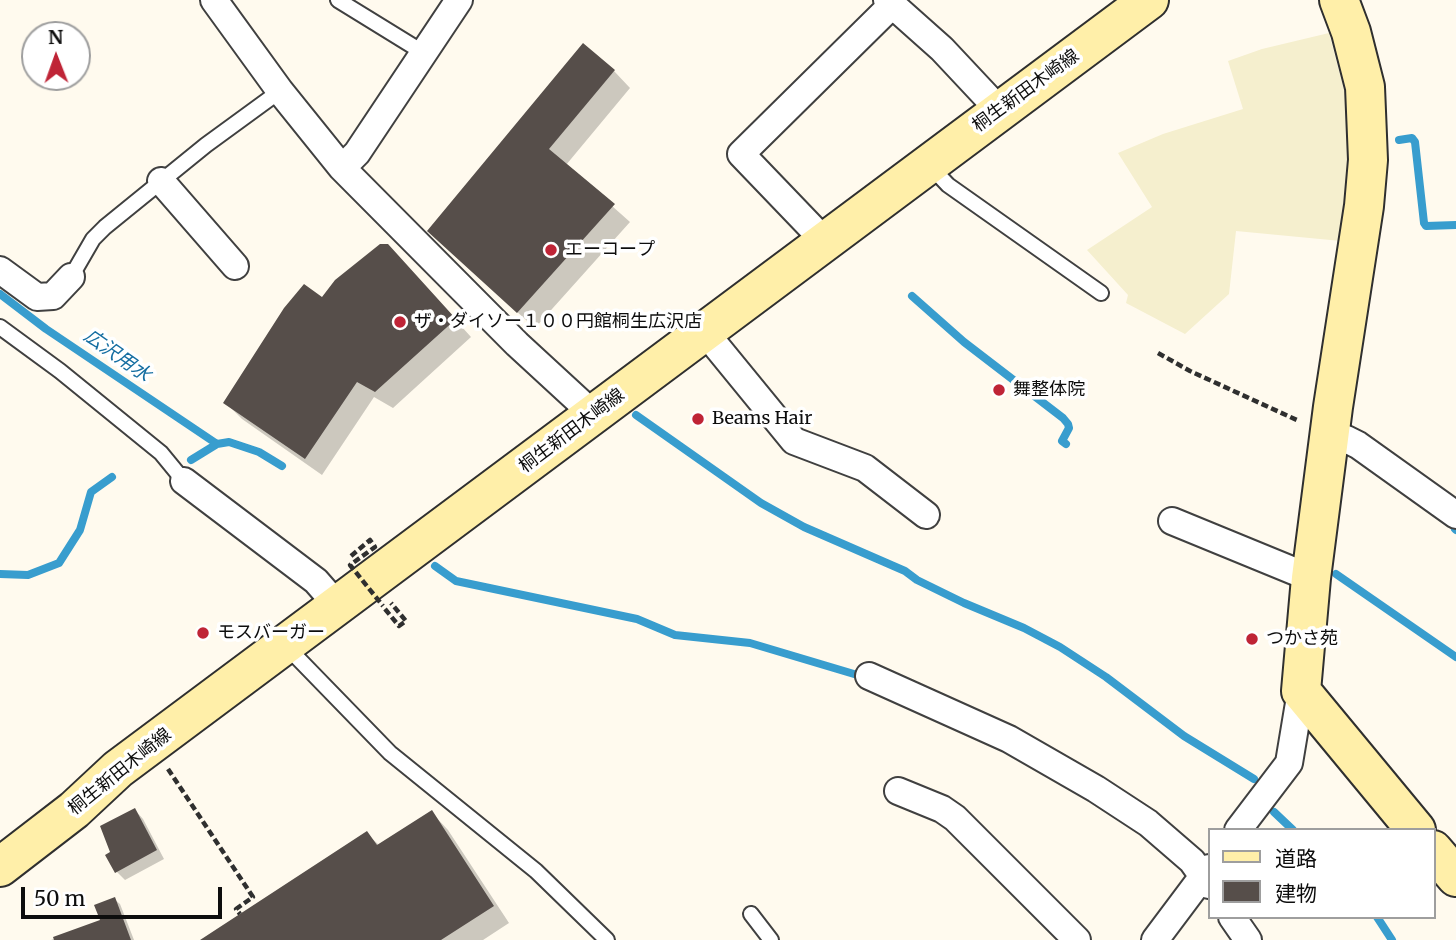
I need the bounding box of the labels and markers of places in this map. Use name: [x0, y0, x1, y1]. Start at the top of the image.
place label: エーコープ: [565, 239, 655, 261]
marker: エーコープ: [543, 242, 559, 258]
place label: ザ・ダイソー１００円館桐生広沢店: [414, 311, 702, 333]
marker: ザ・ダイソー１００円館桐生広沢店: [392, 314, 408, 330]
place label: 舞整体院: [1013, 379, 1085, 401]
marker: 舞整体院: [991, 382, 1007, 398]
place label: Beams Hair: [712, 408, 812, 430]
marker: Beams Hair: [690, 411, 706, 427]
place label: モスバーガー: [217, 622, 325, 644]
marker: モスバーガー: [195, 625, 211, 641]
place label: つかさ苑: [1266, 628, 1338, 650]
marker: つかさ苑: [1244, 631, 1260, 647]

